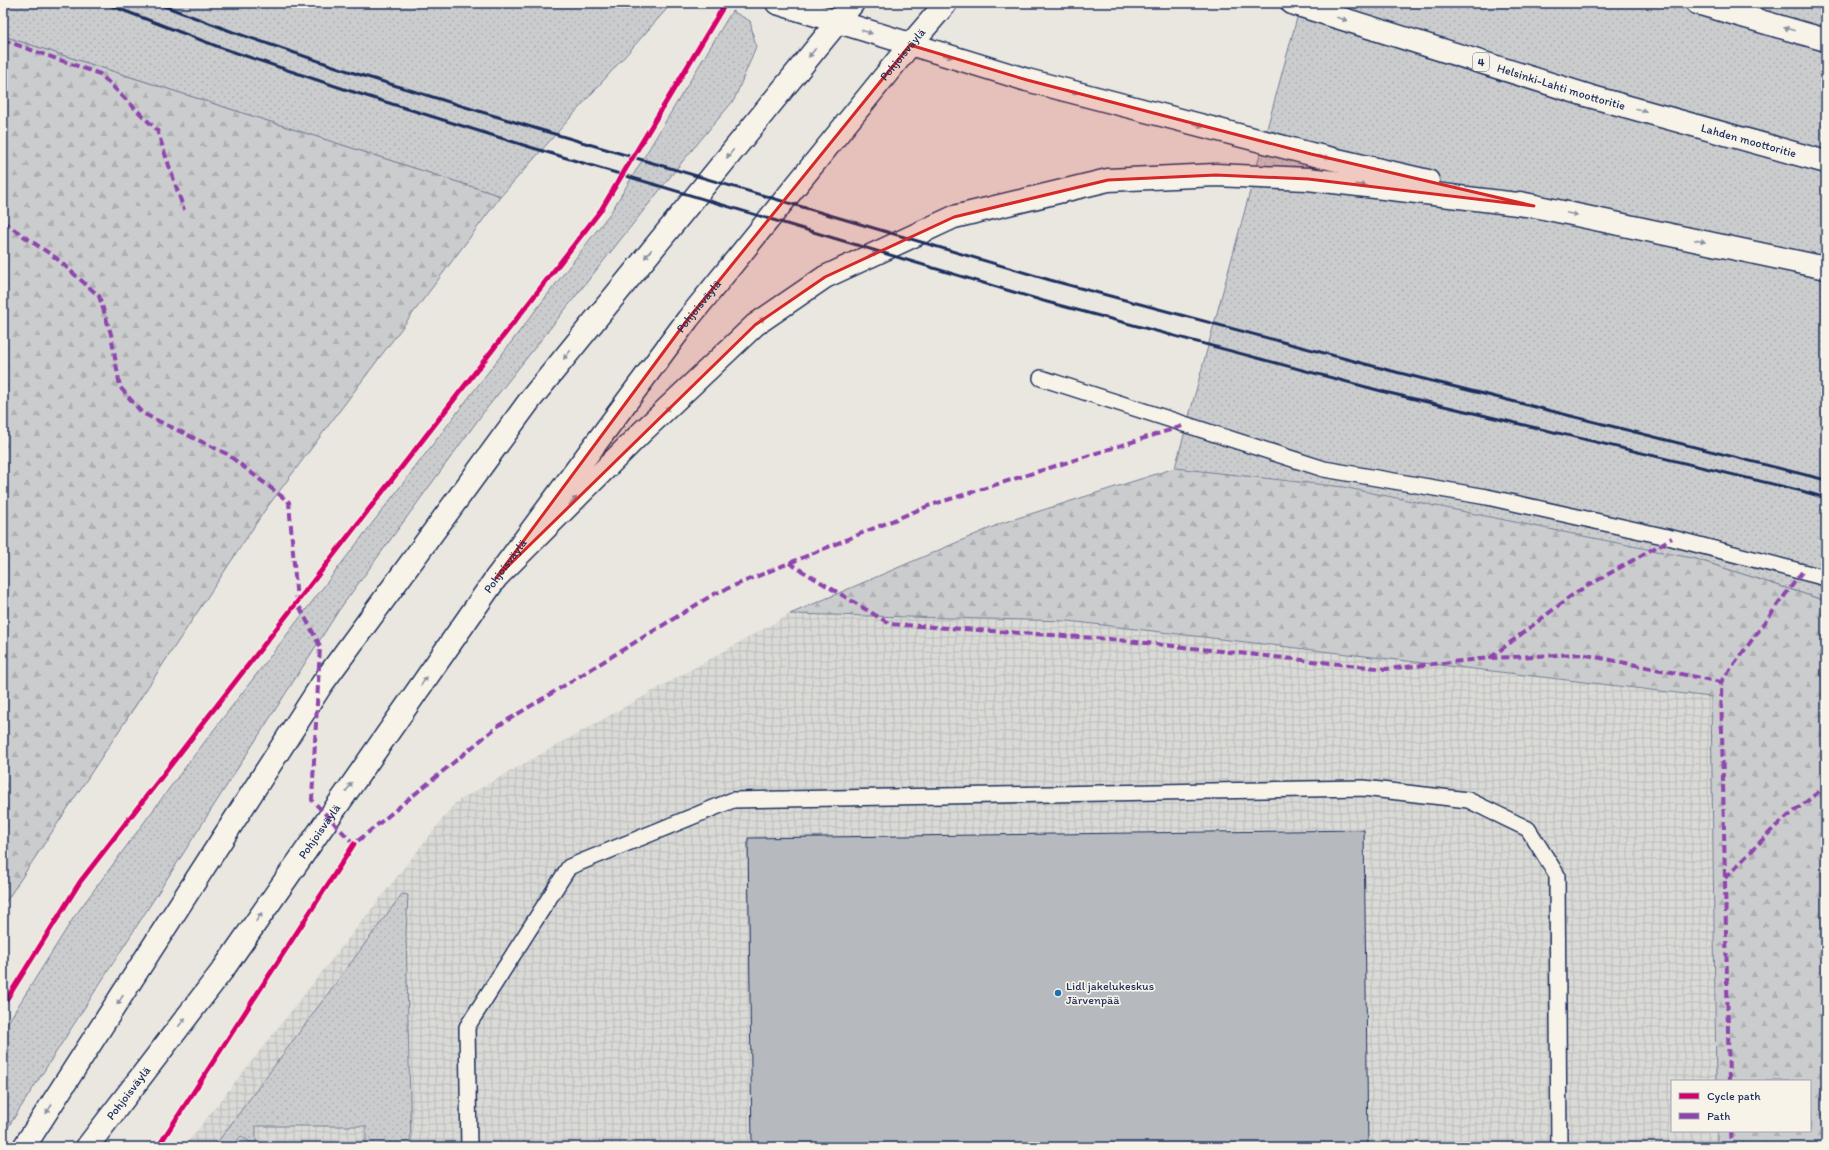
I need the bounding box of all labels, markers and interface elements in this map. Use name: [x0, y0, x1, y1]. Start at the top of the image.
one-way arrow: [1337, 16, 1349, 22]
street label: Pohjoisväylä: [877, 25, 929, 83]
one-way arrow: [1782, 26, 1794, 32]
one-way arrow: [861, 29, 873, 35]
one-way arrow: [808, 47, 817, 58]
one-way arrow: [942, 53, 954, 59]
road number: 4: [1473, 53, 1489, 71]
street label: Helsinki-Lahti moottoritie: [1495, 61, 1627, 113]
one-way arrow: [1067, 89, 1079, 95]
one-way arrow: [1635, 107, 1647, 113]
street label: Lahden moottoritie: [1699, 121, 1798, 160]
one-way arrow: [1192, 122, 1204, 128]
one-way arrow: [726, 148, 735, 159]
one-way arrow: [1318, 154, 1330, 160]
one-way arrow: [1355, 182, 1367, 188]
one-way arrow: [1566, 212, 1578, 218]
one-way arrow: [1693, 239, 1706, 245]
one-way arrow: [644, 249, 653, 260]
one-way arrow: [867, 252, 878, 258]
street label: Pohjoisväylä: [673, 276, 724, 335]
one-way arrow: [755, 317, 766, 325]
one-way arrow: [562, 350, 571, 361]
one-way arrow: [661, 405, 671, 415]
one-way arrow: [568, 496, 578, 506]
street label: Pohjoisväylä: [481, 536, 530, 596]
one-way arrow: [420, 676, 428, 686]
one-way arrow: [345, 782, 353, 793]
street label: Pohjoisväylä: [295, 801, 344, 862]
one-way arrow: [255, 912, 263, 922]
place label: Lidl jakelukeskus Järvenpää: [1066, 979, 1154, 1007]
marker: Lidl jakelukeskus Järvenpää: [1053, 988, 1063, 998]
one-way arrow: [116, 994, 123, 1005]
one-way arrow: [178, 1016, 187, 1027]
street label: Pohjoisväylä: [103, 1063, 154, 1123]
legend: [1671, 1080, 1811, 1132]
text: Cycle path: [1707, 1089, 1761, 1103]
one-way arrow: [45, 1104, 53, 1114]
text: Path: [1707, 1109, 1730, 1123]

